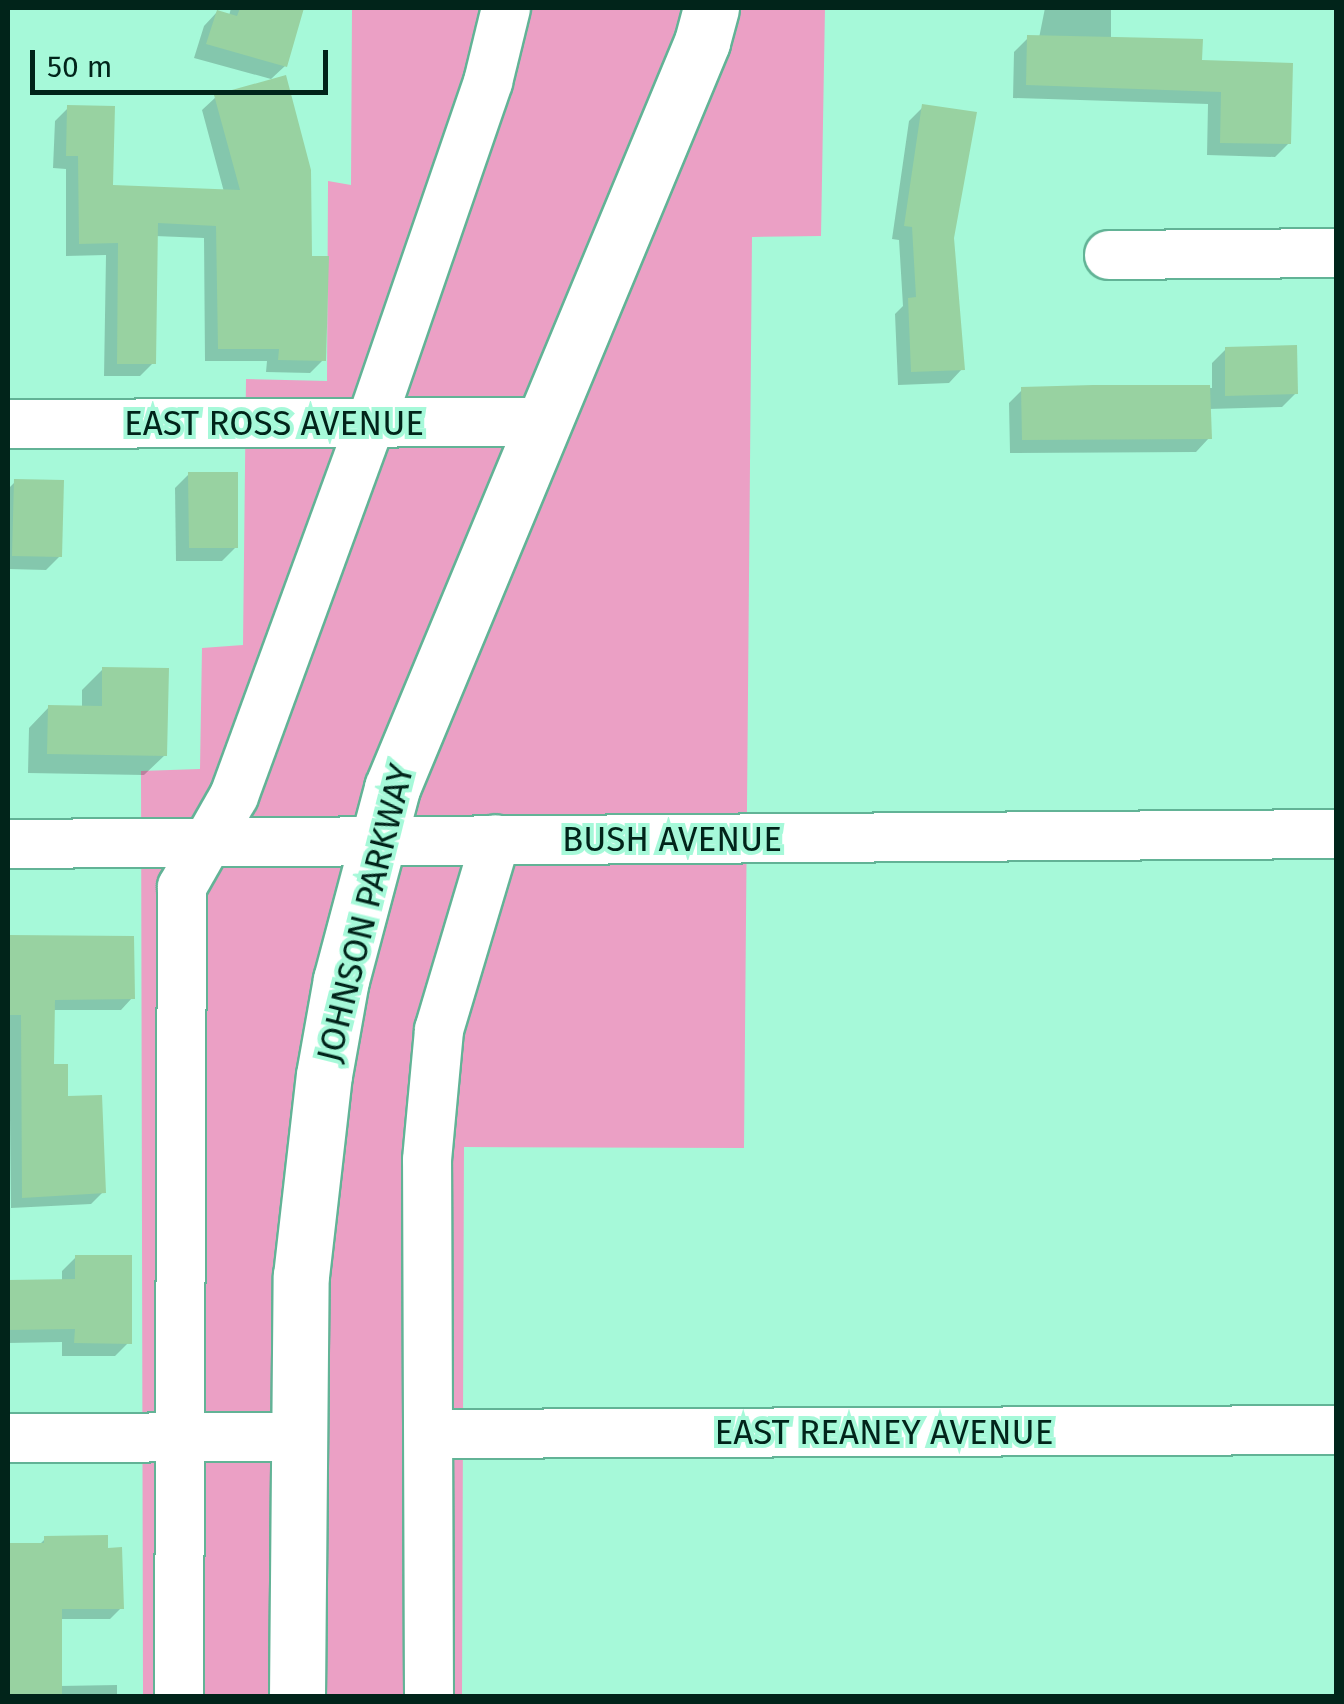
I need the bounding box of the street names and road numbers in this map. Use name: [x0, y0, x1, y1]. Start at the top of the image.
street label: EAST ROSS AVENUE: [124, 402, 424, 444]
street label: JOHNSON PARKWAY: [308, 760, 422, 1066]
street label: BUSH AVENUE: [562, 818, 782, 860]
street label: EAST REANEY AVENUE: [715, 1411, 1053, 1453]

